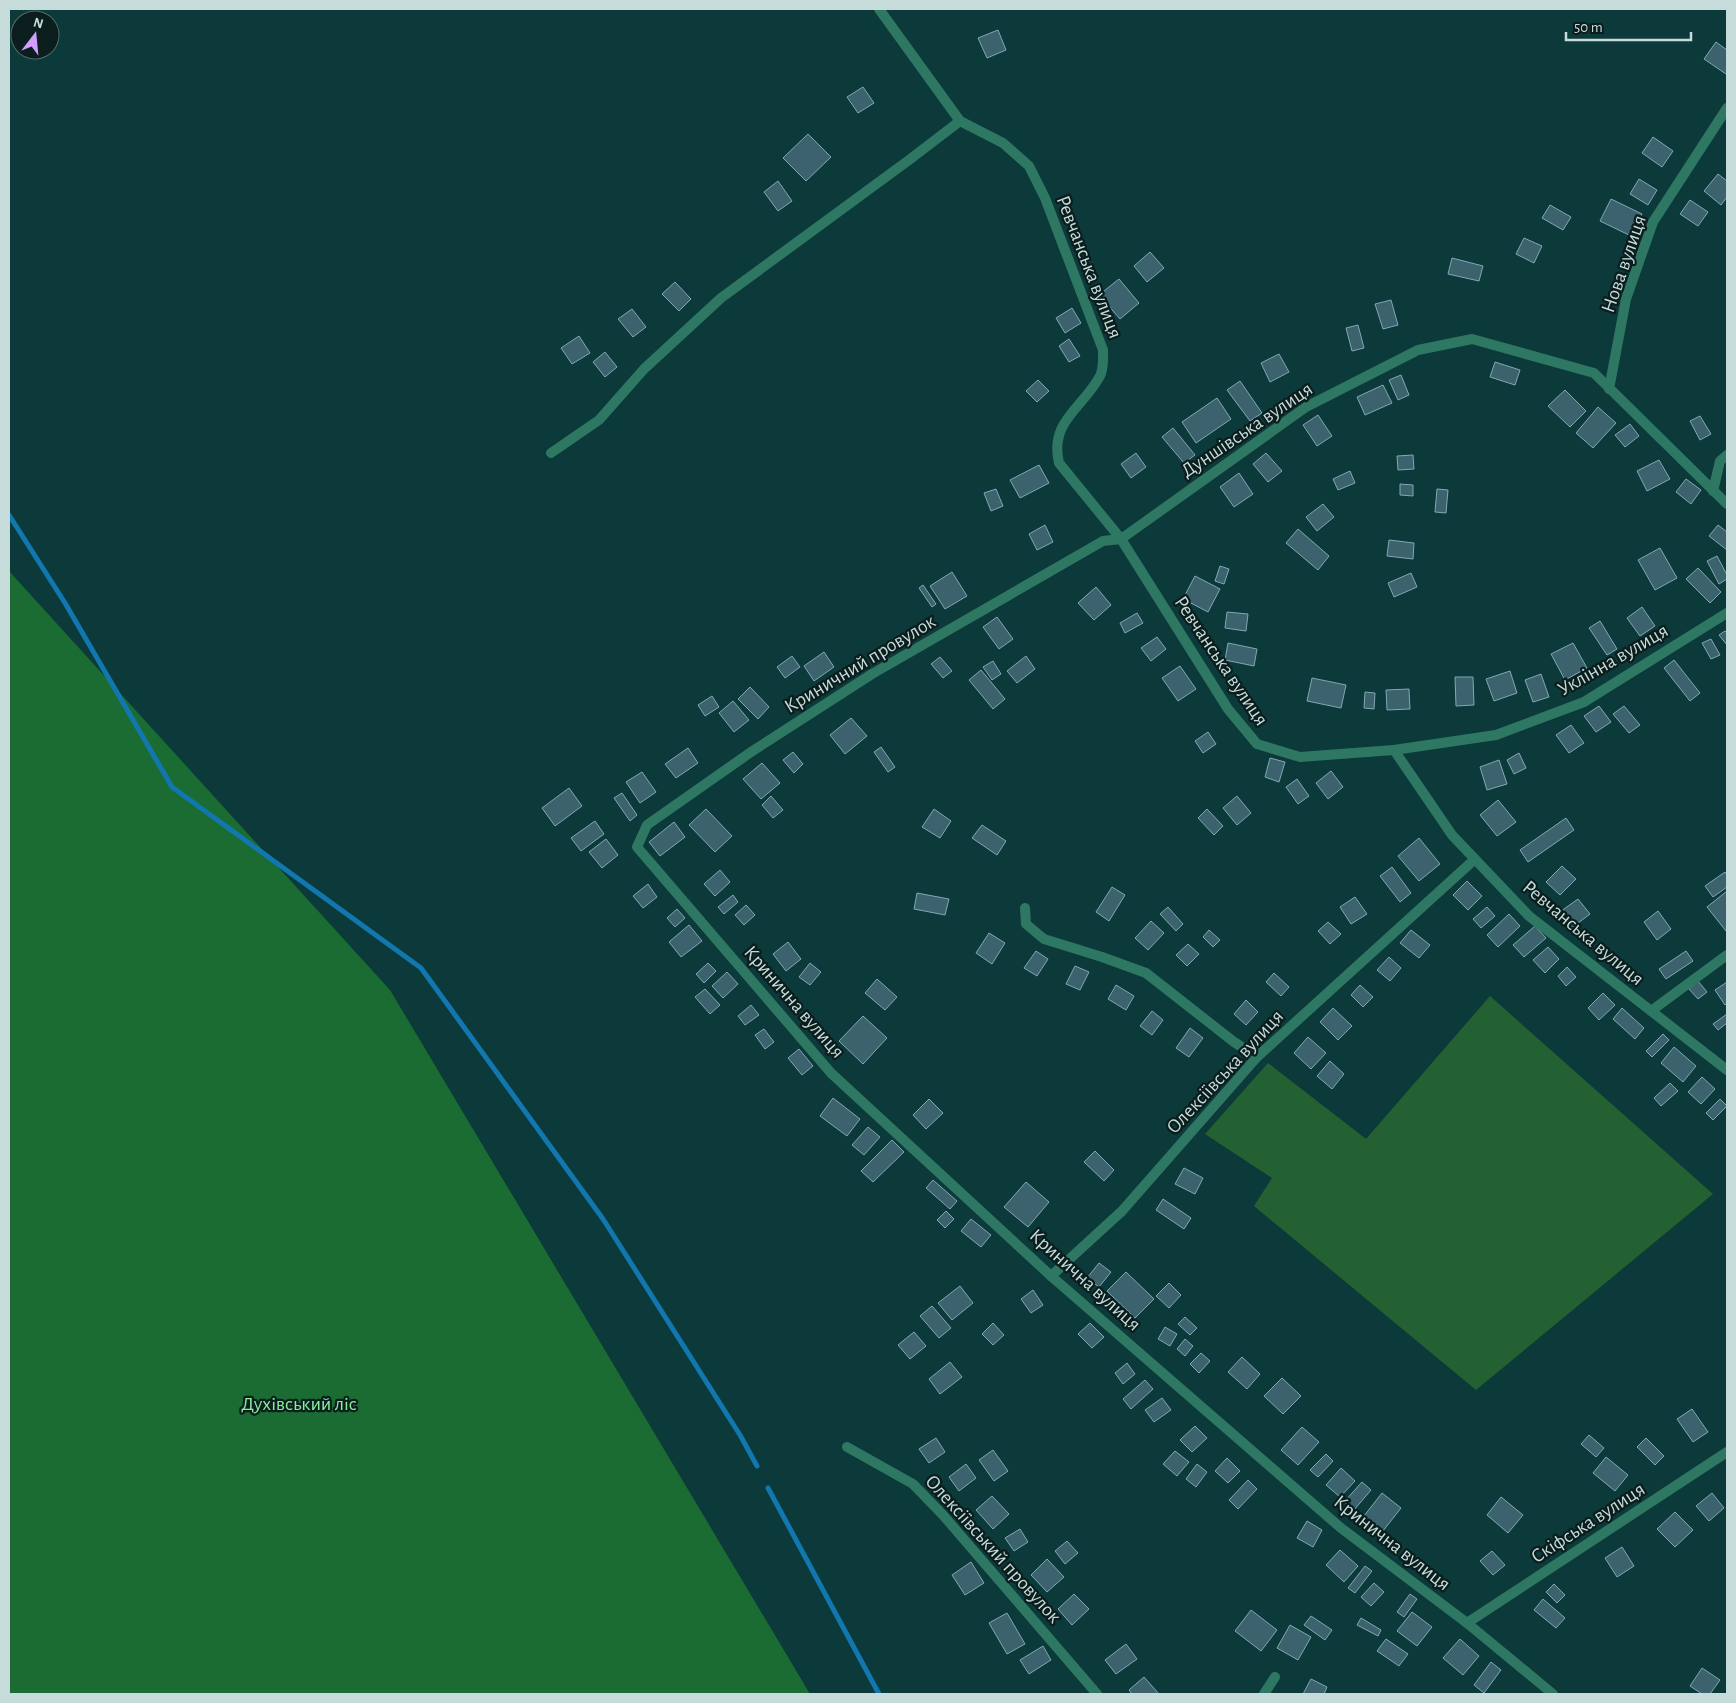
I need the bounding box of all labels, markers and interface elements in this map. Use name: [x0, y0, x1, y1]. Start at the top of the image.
north arrow: [10, 10, 60, 60]
scale bar: [1566, 10, 1691, 42]
text: N: [32, 15, 45, 32]
text: 50 m: [1574, 20, 1603, 35]
street label: Ревчанська вулиця: [1053, 193, 1125, 341]
street label: Нова вулиця: [1598, 213, 1650, 315]
street label: Дуншівська вулиця: [1178, 379, 1316, 481]
street label: Ревчанська вулиця: [1170, 593, 1272, 729]
street label: Криничний провулок: [781, 611, 939, 717]
street label: Уклінна вулиця: [1554, 620, 1672, 700]
street label: Ревчанська вулиця: [1519, 877, 1647, 989]
street label: Кринична вулиця: [740, 942, 848, 1062]
street label: Олексіївська вулиця: [1163, 1006, 1287, 1138]
street label: Кринична вулиця: [1026, 1225, 1144, 1335]
park label: Духівський ліс: [241, 1394, 357, 1414]
street label: Олексіївський провулок: [921, 1471, 1065, 1627]
street label: Скіфська вулиця: [1528, 1479, 1648, 1567]
street label: Кринична вулиця: [1330, 1491, 1454, 1595]

